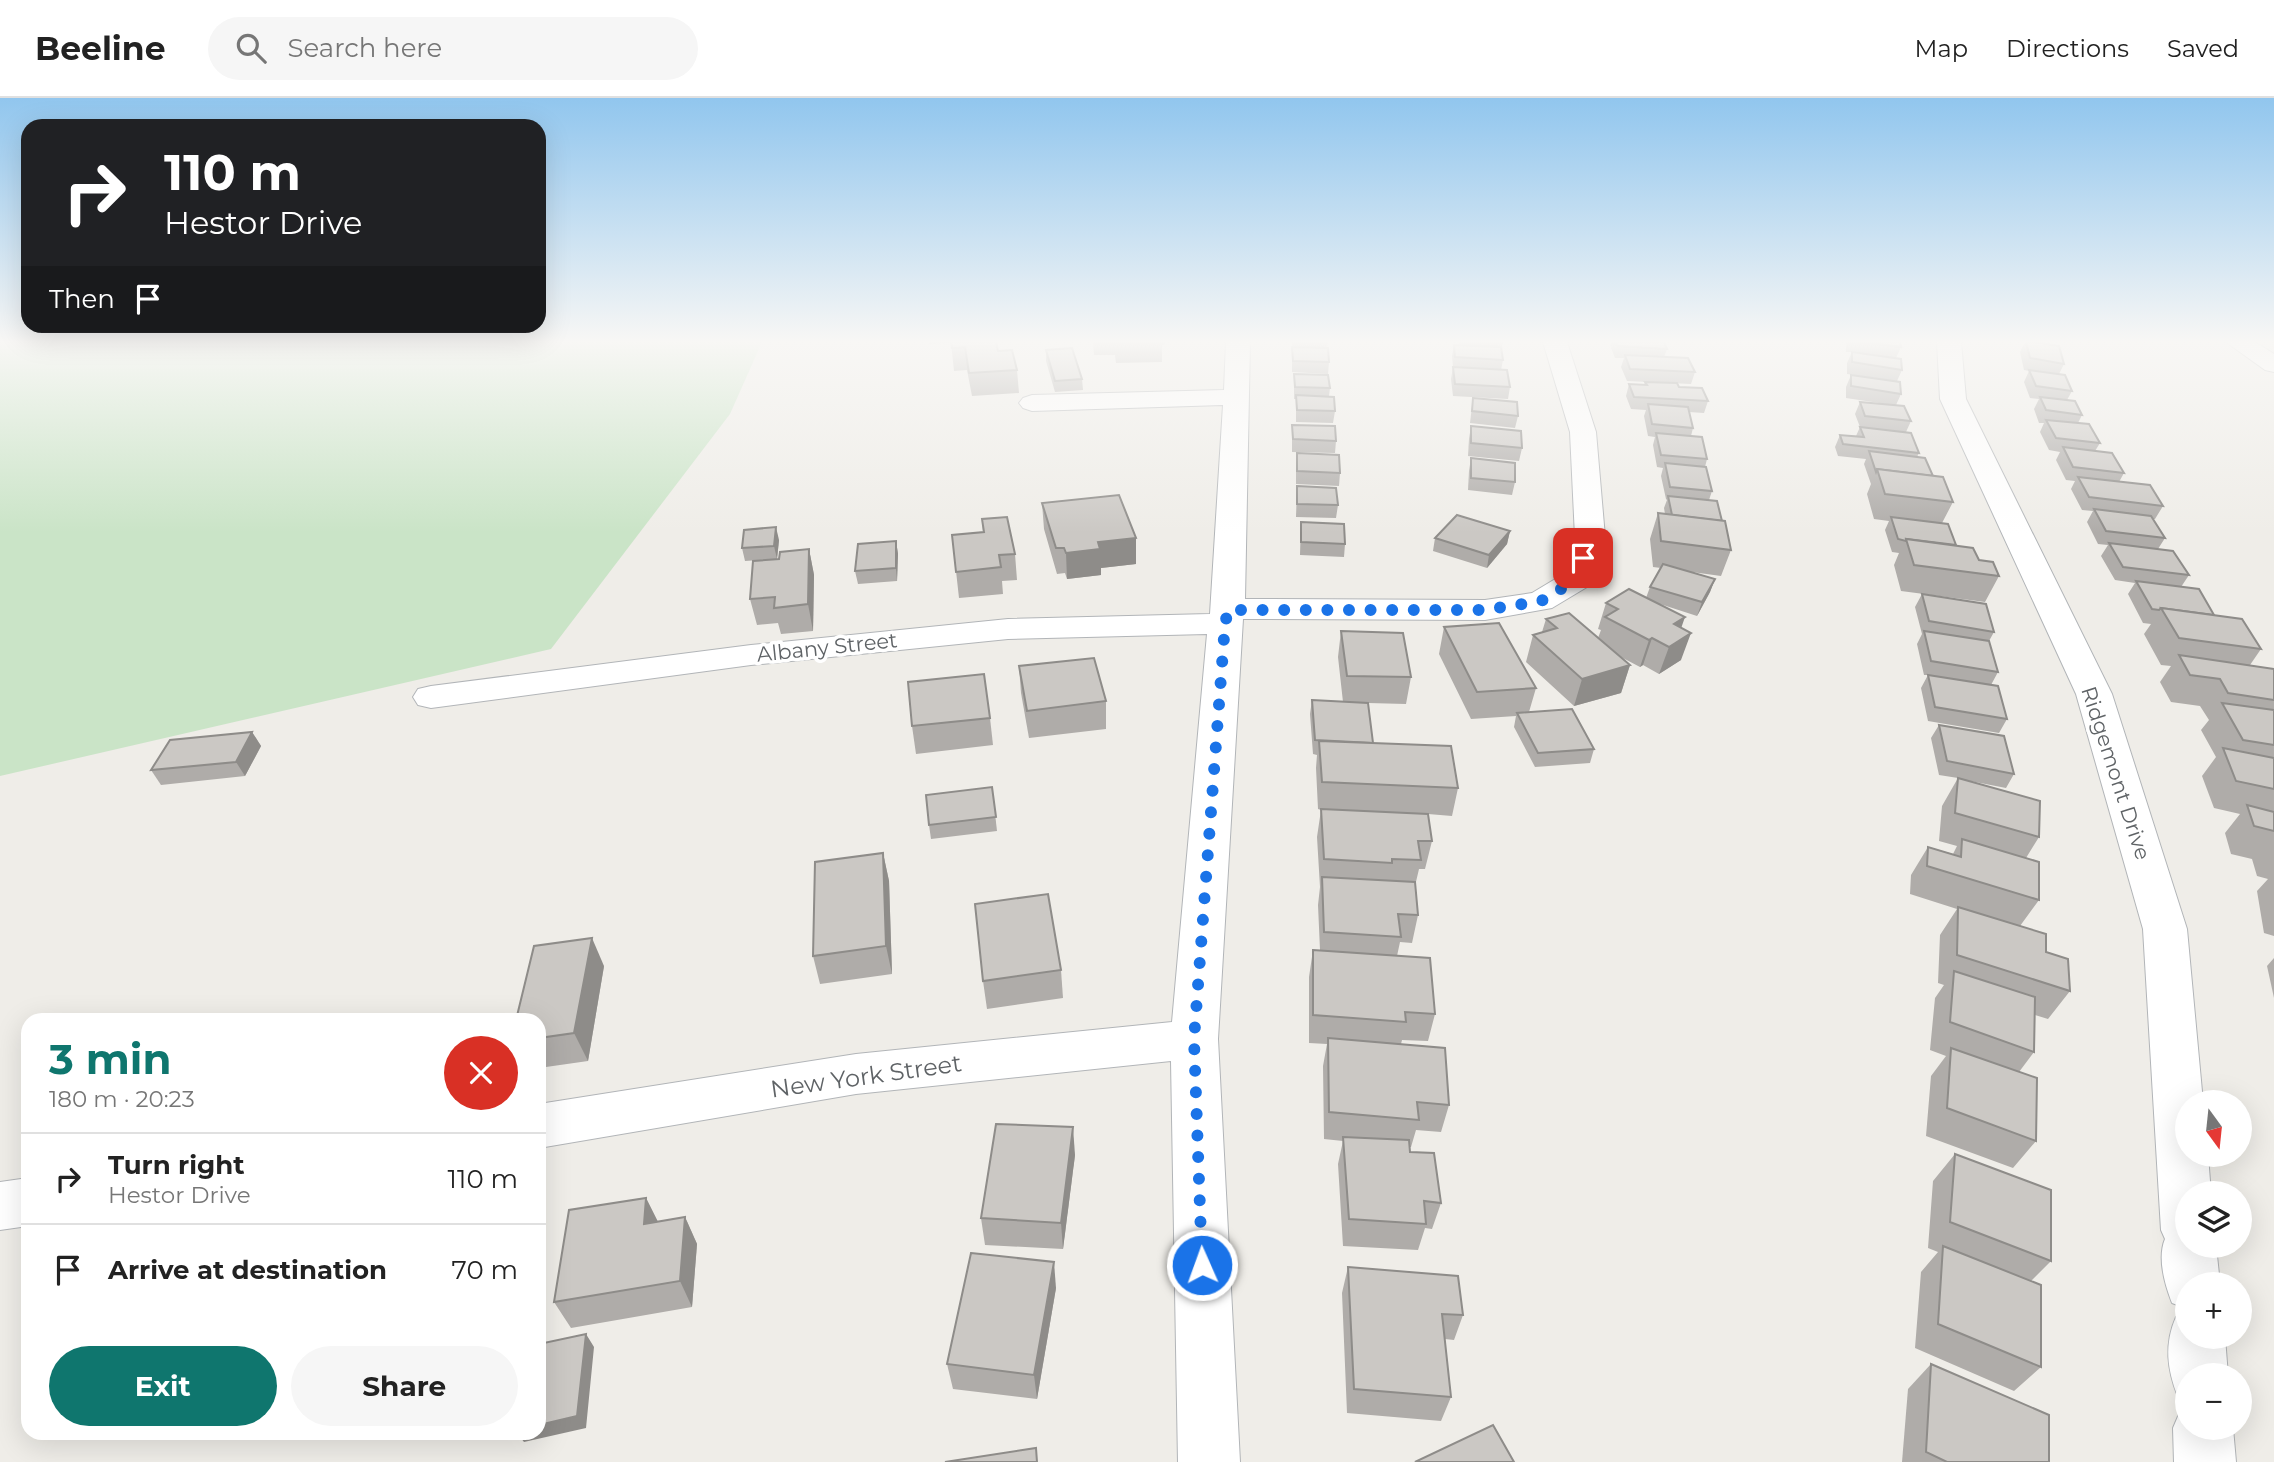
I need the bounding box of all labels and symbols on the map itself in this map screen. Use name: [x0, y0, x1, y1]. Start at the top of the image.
pin: [1553, 528, 1613, 588]
street label: Albany Street: [755, 627, 899, 667]
street label: Ridgemont Drive: [2076, 683, 2156, 863]
street label: New York Street: [769, 1048, 964, 1104]
north arrow: [2175, 1090, 2252, 1167]
position arrow: [1165, 1228, 1239, 1302]

